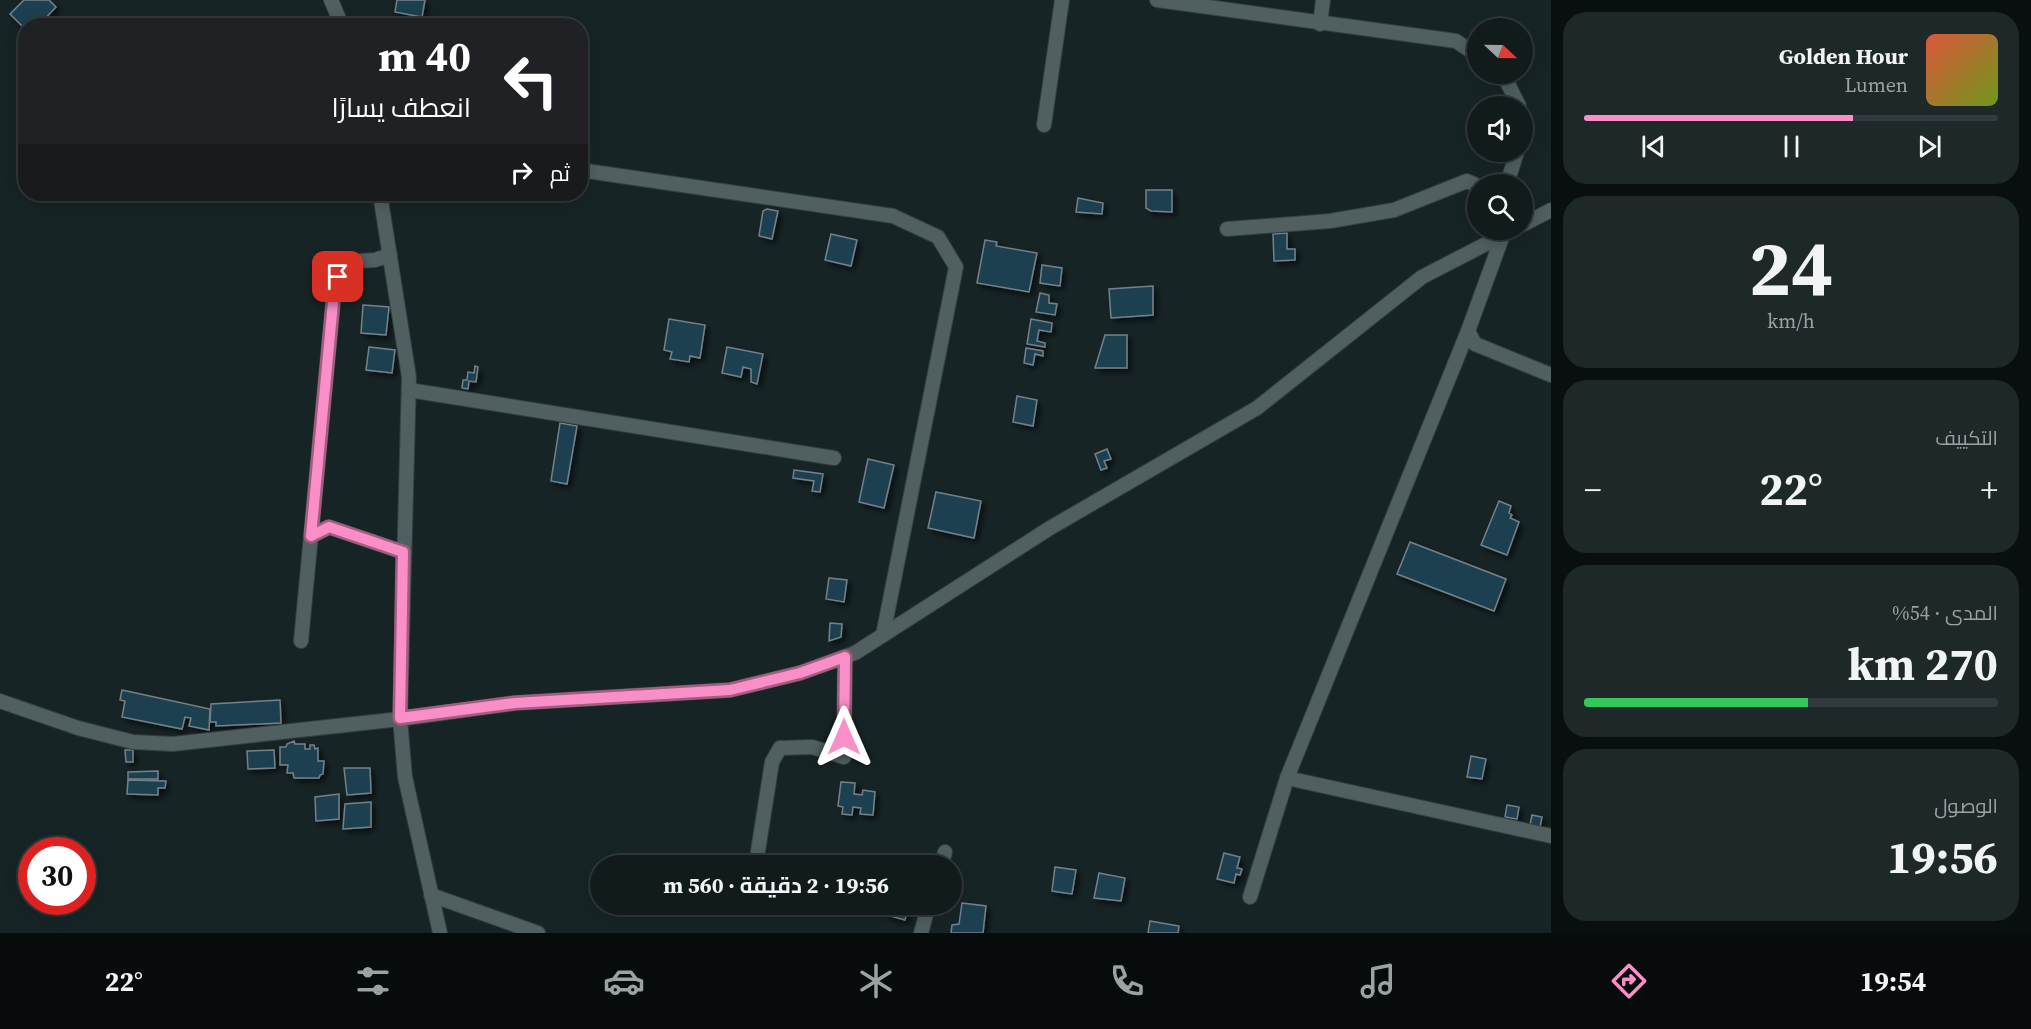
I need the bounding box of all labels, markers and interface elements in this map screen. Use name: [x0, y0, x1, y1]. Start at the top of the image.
north arrow: [1467, 18, 1533, 84]
map controls: [1467, 18, 1533, 240]
text: 40 m: [378, 27, 471, 85]
text: Golden Hour: [1779, 41, 1908, 71]
icon: left: [492, 42, 570, 120]
text: Lumen: [1845, 71, 1908, 99]
text: انعطف يسارًا: [332, 89, 471, 126]
button: sound: [1467, 96, 1533, 162]
icon: previous: [1637, 130, 1670, 163]
icon: pause: [1775, 130, 1808, 163]
icon: next: [1913, 130, 1946, 163]
icon: right: [505, 156, 538, 189]
text: ثم: [550, 158, 570, 188]
button: search: [1467, 174, 1533, 240]
text: 24: [1749, 214, 1833, 321]
pin: [312, 251, 363, 302]
icon: arrive: [321, 260, 354, 293]
text: km/h: [1767, 307, 1815, 335]
text: التكييف: [1935, 424, 1998, 452]
text: 22°: [1759, 458, 1823, 520]
text: −: [1584, 467, 1602, 512]
text: +: [1980, 467, 1998, 512]
text: المدى · 54%: [1892, 599, 1998, 627]
text: 270 km: [1847, 633, 1998, 695]
position arrow: [812, 705, 876, 769]
text: الوصول: [1934, 792, 1998, 820]
text: 19:56: [1887, 826, 1998, 888]
speed limit sign: 30: [18, 837, 96, 915]
text: 19:56 · 2 دقيقة · 560 m: [663, 870, 889, 900]
icon: filters: [352, 960, 394, 1002]
icon: car: [603, 960, 645, 1002]
icon: climate: [855, 960, 897, 1002]
icon: phone: [1106, 960, 1148, 1002]
icon: music: [1357, 960, 1399, 1002]
icon: directions: [1608, 960, 1650, 1002]
text: 22°: [105, 963, 143, 1000]
text: 19:54: [1860, 963, 1926, 1000]

